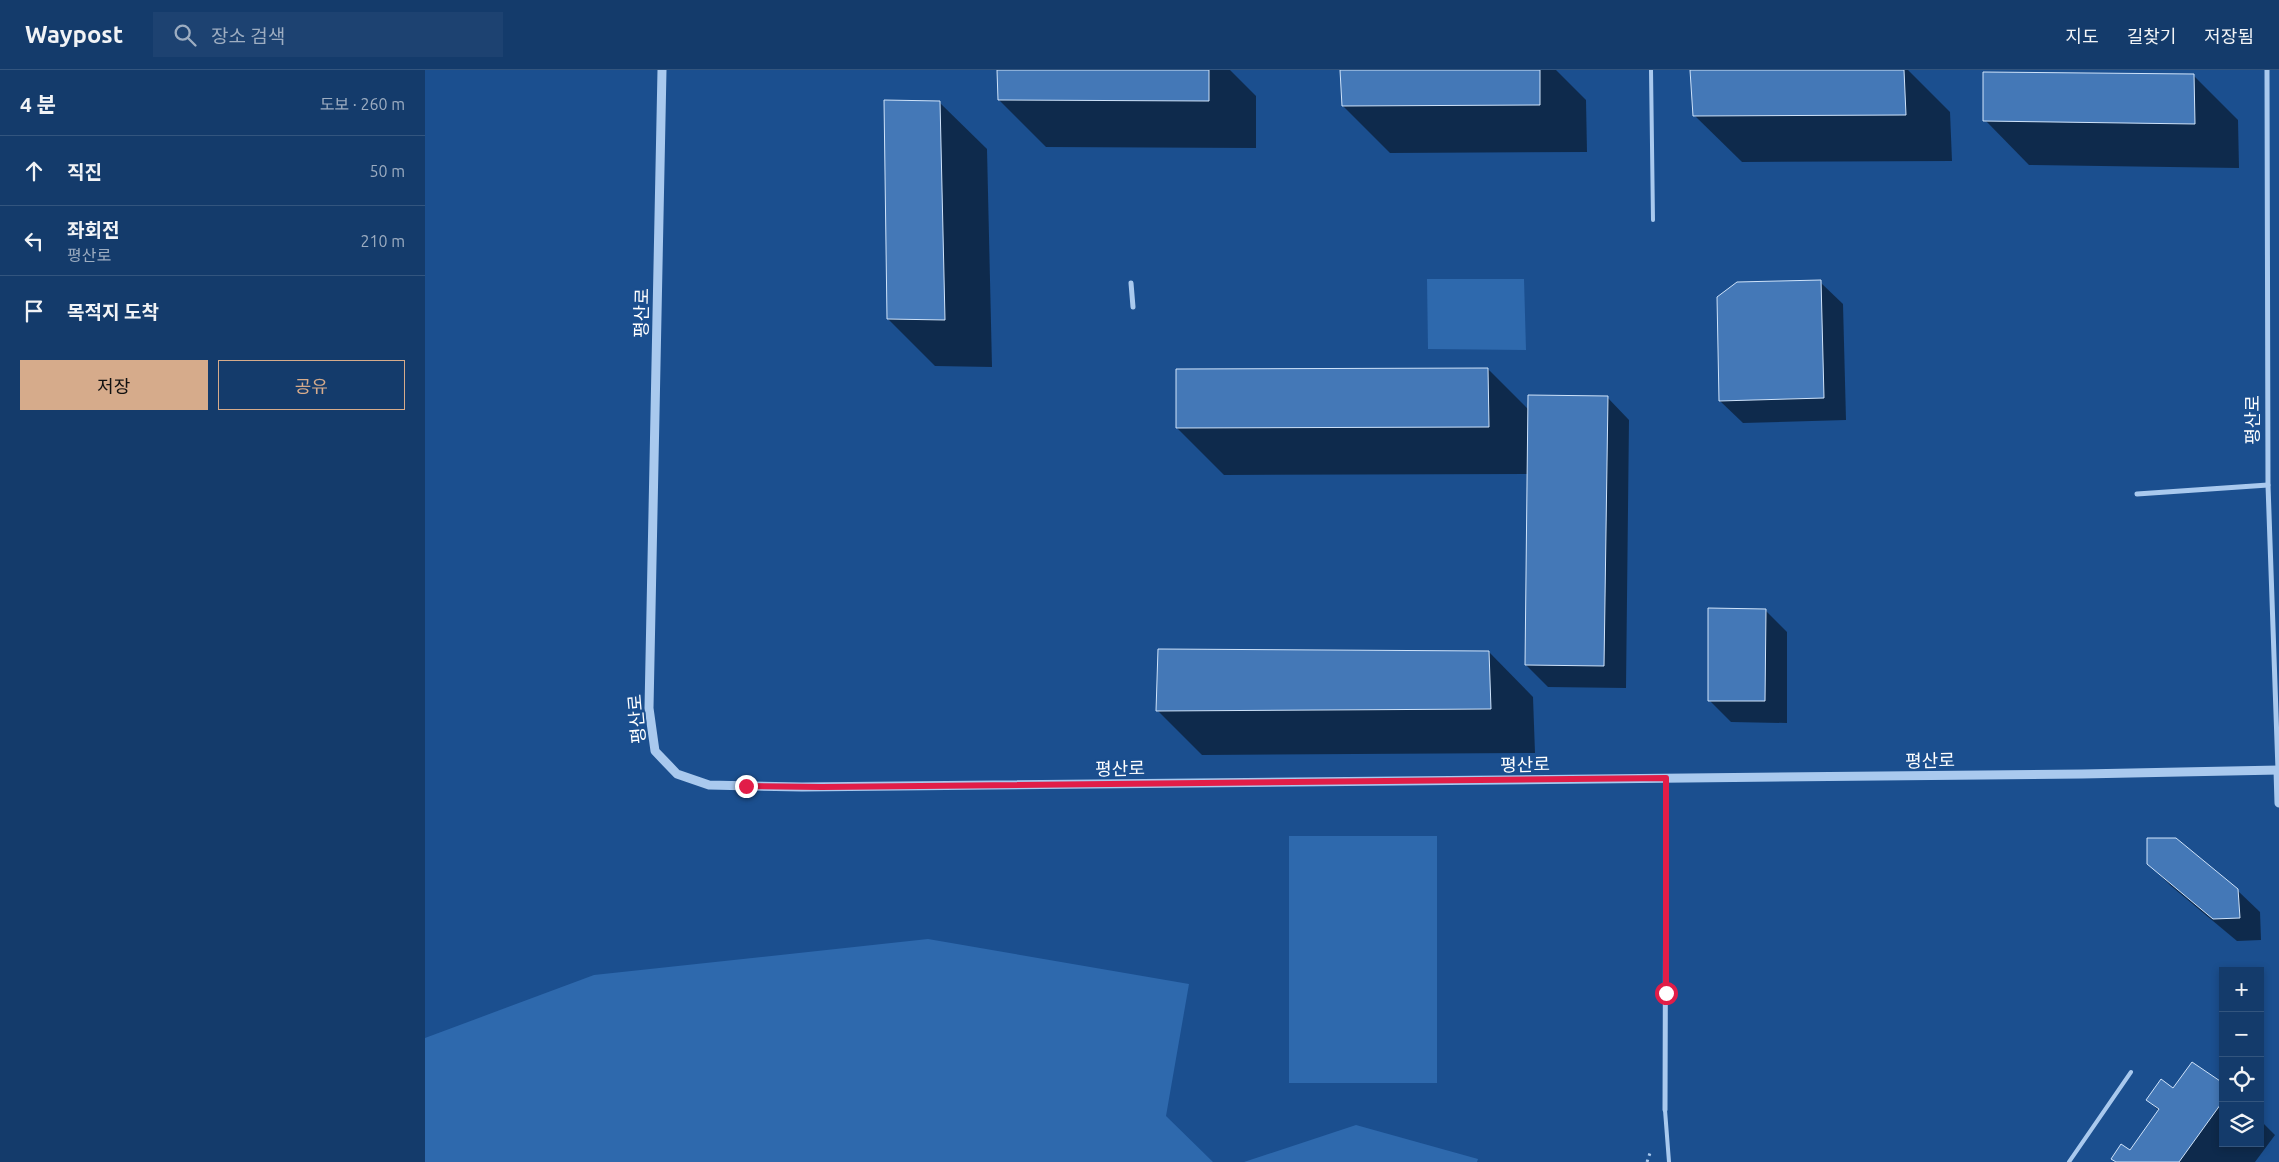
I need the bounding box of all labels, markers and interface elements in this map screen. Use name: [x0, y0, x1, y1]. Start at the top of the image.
search box: [153, 12, 503, 57]
text: Waypost: [25, 21, 123, 48]
icon: search: [171, 21, 199, 49]
text: 장소 검색: [211, 25, 285, 47]
text: 지도: [2066, 26, 2099, 46]
text: 길찾기: [2127, 26, 2176, 46]
text: 저장됨: [2204, 26, 2254, 46]
text: 4 분: [20, 92, 56, 116]
text: 도보 · 260 m: [320, 95, 405, 113]
icon: ahead: [20, 157, 48, 185]
text: 직진: [67, 161, 102, 183]
text: 50 m: [369, 162, 405, 180]
text: 좌회전: [67, 219, 119, 241]
icon: left: [20, 227, 48, 255]
text: 210 m: [360, 232, 405, 250]
text: 평산로: [67, 246, 111, 264]
street label: 평산로: [631, 288, 651, 338]
icon: arrive: [20, 297, 48, 325]
text: 목적지 도착: [67, 301, 159, 323]
button: 저장: [20, 360, 208, 410]
button: 공유: [218, 360, 405, 410]
street label: 평산로: [2242, 395, 2262, 445]
street label: 평산로: [624, 693, 648, 745]
street label: 평산로: [1905, 750, 1955, 770]
street label: 평산로: [1500, 754, 1550, 774]
street label: 평산로: [1095, 758, 1145, 778]
route end: [735, 775, 758, 798]
map controls: [2219, 967, 2264, 1147]
button: +: [2219, 967, 2264, 1012]
route start: [1655, 982, 1678, 1005]
button: −: [2219, 1012, 2264, 1057]
button: locate: [2219, 1057, 2264, 1102]
button: layers: [2219, 1102, 2264, 1147]

